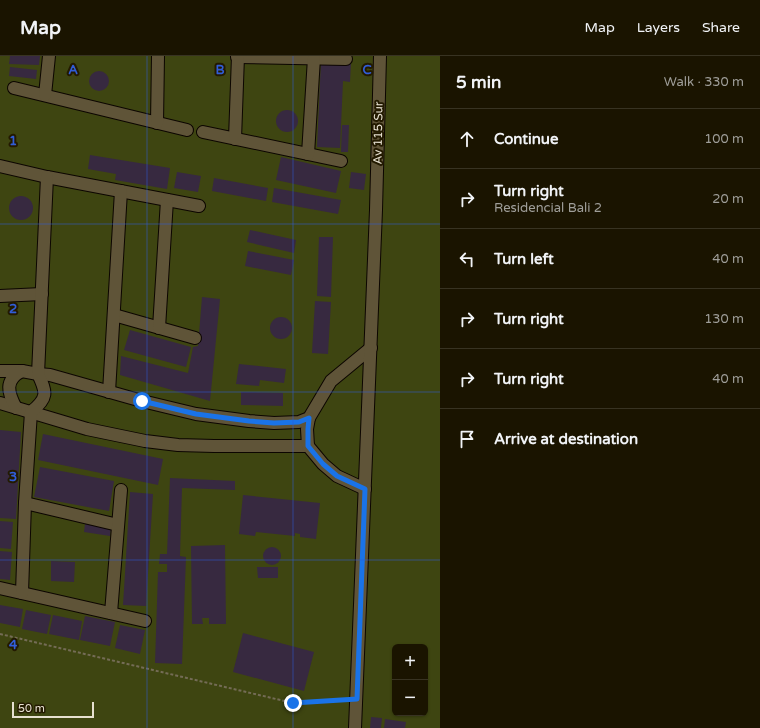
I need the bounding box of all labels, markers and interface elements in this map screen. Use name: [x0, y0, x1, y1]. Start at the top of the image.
text: Map: [20, 17, 61, 39]
text: Map: [585, 19, 615, 36]
text: Layers: [637, 19, 680, 36]
text: Share: [702, 19, 740, 36]
text: A: [68, 62, 78, 78]
text: B: [215, 62, 225, 78]
text: C: [362, 62, 372, 78]
text: 5 min: [456, 72, 501, 93]
text: Walk · 330 m: [664, 74, 744, 90]
street label: Av 115 Sur: [370, 101, 386, 165]
icon: ahead: [456, 128, 478, 150]
text: Continue: [494, 130, 558, 148]
text: 100 m: [704, 131, 744, 147]
text: 1: [9, 133, 17, 149]
text: Turn right: [494, 182, 564, 200]
icon: right: [456, 188, 478, 210]
text: 20 m: [712, 191, 744, 207]
text: Residencial Bali 2: [494, 200, 602, 216]
icon: left: [456, 248, 478, 270]
text: Turn left: [494, 250, 554, 268]
text: 40 m: [712, 251, 744, 267]
text: 2: [9, 301, 17, 317]
icon: right: [456, 308, 478, 330]
text: Turn right: [494, 310, 564, 328]
text: 130 m: [704, 311, 744, 327]
icon: right: [456, 368, 478, 390]
text: Turn right: [494, 370, 564, 388]
text: 40 m: [712, 371, 744, 387]
route start: [133, 392, 151, 410]
icon: arrive: [456, 428, 478, 450]
text: Arrive at destination: [494, 430, 638, 448]
text: 3: [9, 469, 17, 485]
text: 4: [9, 637, 18, 653]
map controls: [392, 644, 428, 716]
button: +: [392, 644, 428, 680]
button: −: [392, 680, 428, 716]
route end: [284, 694, 302, 712]
scale bar: [12, 700, 94, 719]
text: 50 m: [18, 702, 45, 715]

